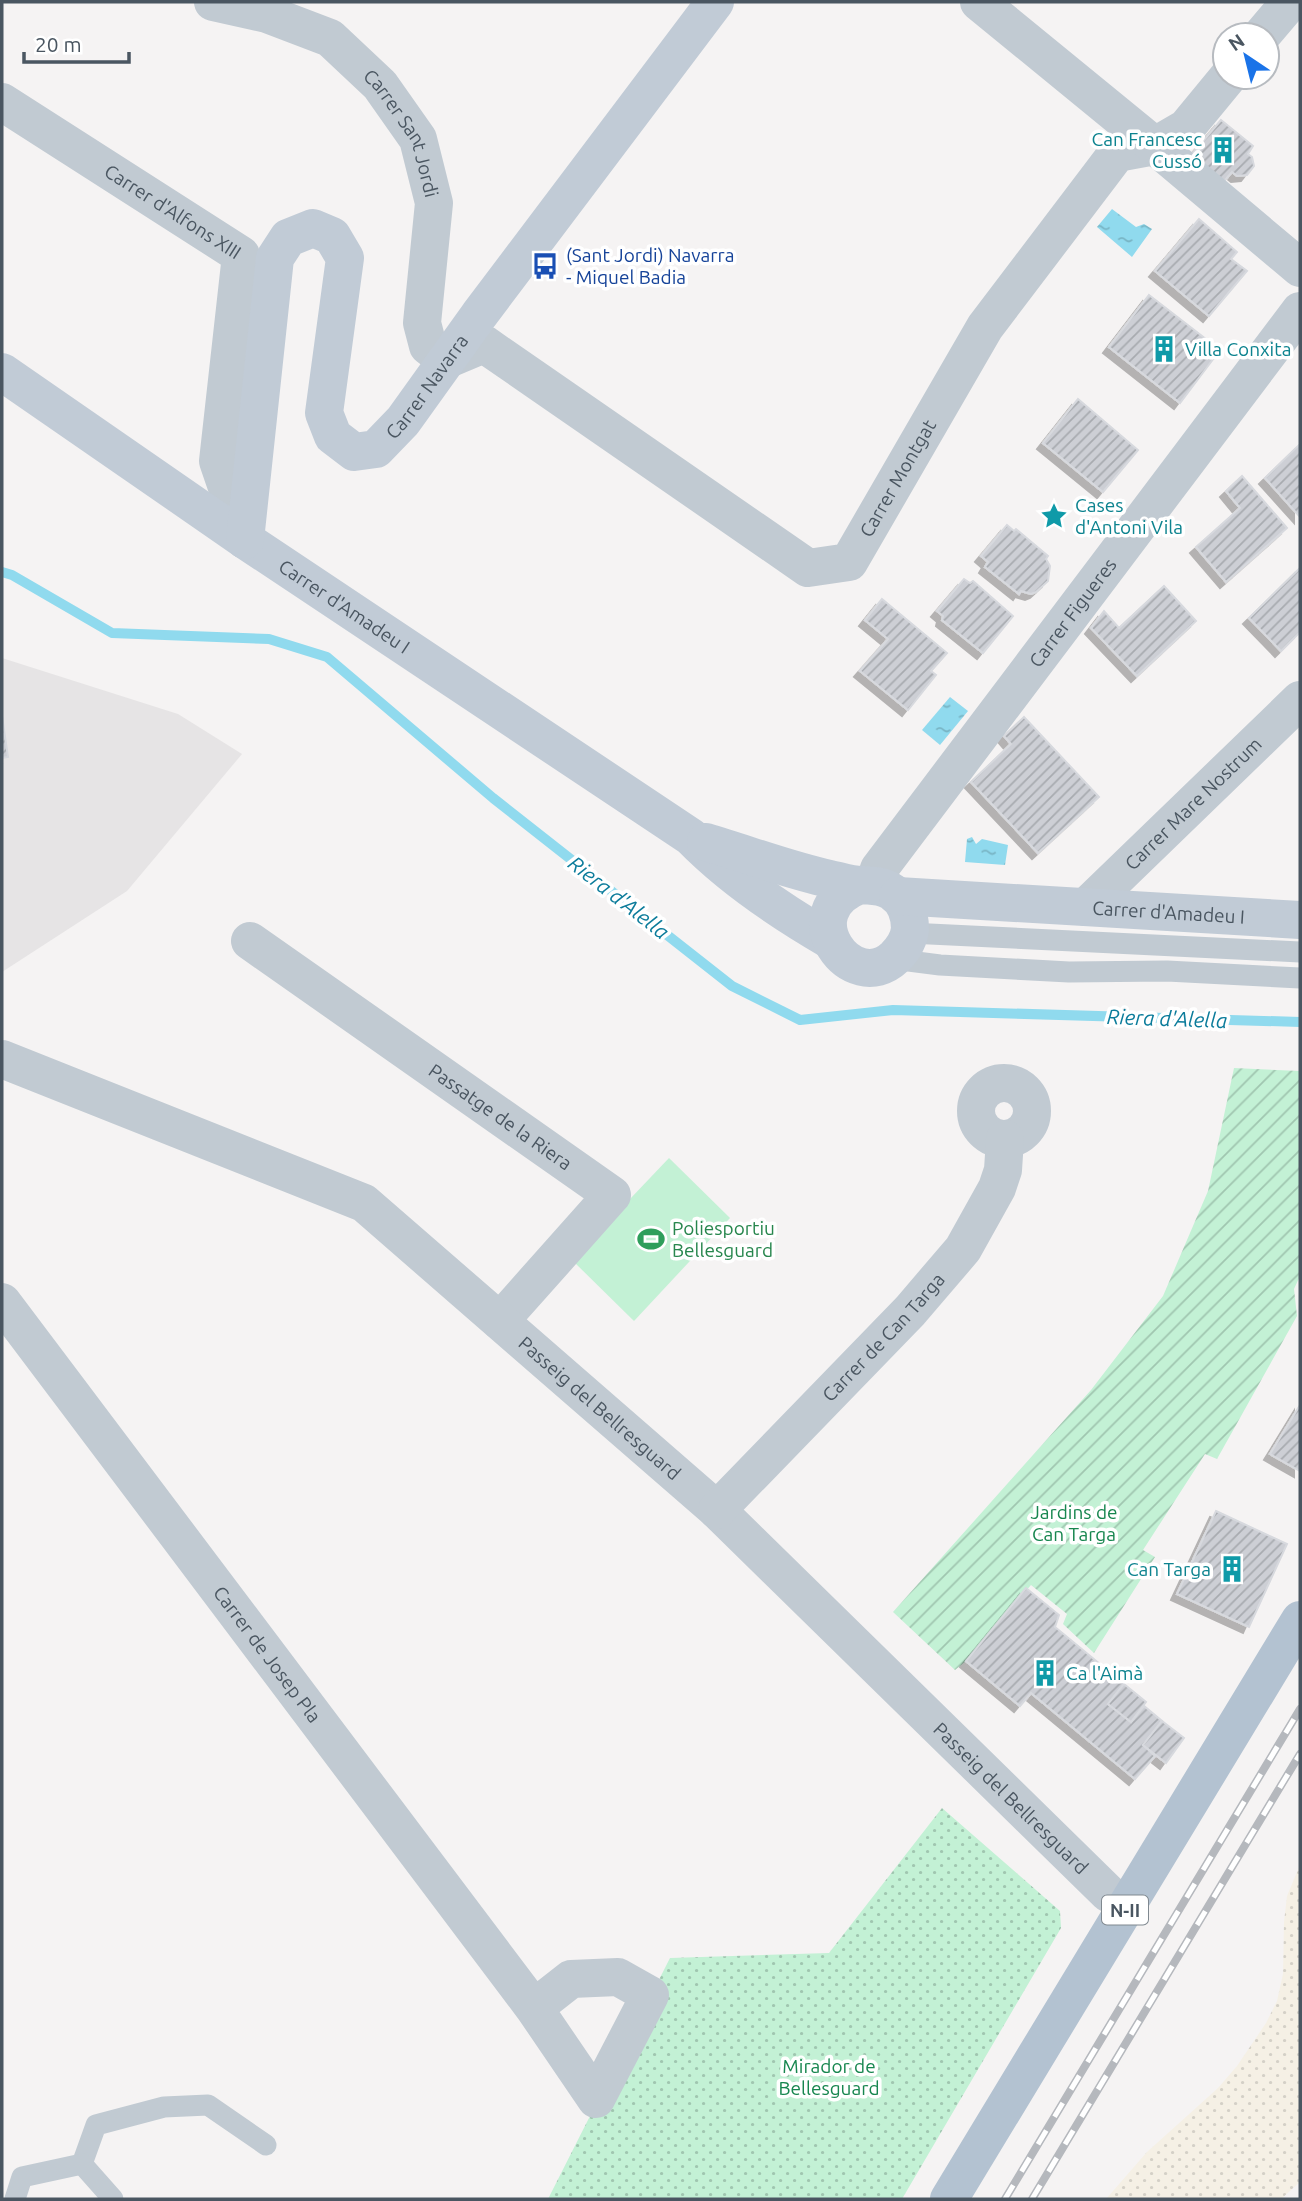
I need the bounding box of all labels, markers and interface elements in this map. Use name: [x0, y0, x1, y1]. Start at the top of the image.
scale bar: [24, 21, 130, 65]
north arrow: [1211, 21, 1281, 91]
text: N: [1224, 29, 1248, 55]
text: 20 m: [35, 32, 82, 56]
street label: Carrer Sant Jordi: [359, 64, 443, 199]
place label: Can Francesc Cussó: [1092, 128, 1202, 172]
building icon: Can Francesc Cussó: [1208, 135, 1238, 165]
street label: Carrer d'Alfons XIII: [101, 160, 245, 263]
place label: (Sant Jordi) Navarra - Miquel Badia: [566, 244, 735, 288]
bus stop icon: (Sant Jordi) Navarra - Miquel Badia: [530, 251, 560, 281]
street label: Carrer Navarra: [381, 330, 473, 443]
building icon: Villa Conxita: [1149, 334, 1179, 364]
place label: Villa Conxita: [1185, 338, 1291, 360]
street label: Carrer Montgat: [855, 415, 940, 541]
place label: Cases d'Antoni Vila: [1075, 494, 1183, 538]
place icon: Cases d'Antoni Vila: [1039, 501, 1069, 531]
street label: Carrer Figueres: [1024, 554, 1121, 671]
street label: Carrer d'Amadeu I: [275, 555, 414, 658]
street label: Carrer Mare Nostrum: [1120, 733, 1266, 874]
water label: Riera d'Alella: [564, 850, 674, 944]
street label: Carrer d'Amadeu I: [1092, 897, 1245, 928]
water label: Riera d'Alella: [1106, 1004, 1228, 1032]
street label: Passatge de la Riera: [425, 1059, 576, 1174]
place label: Poliesportiu Bellesguard: [672, 1217, 775, 1261]
sports icon: Poliesportiu Bellesguard: [636, 1224, 666, 1254]
street label: Carrer de Can Targa: [818, 1268, 949, 1406]
street label: Passeig del Bellresguard: [514, 1332, 685, 1484]
park label: Jardins de Can Targa: [1030, 1501, 1118, 1545]
building icon: Can Targa: [1217, 1554, 1247, 1584]
place label: Can Targa: [1127, 1558, 1211, 1580]
street label: Carrer de Josep Pla: [209, 1582, 326, 1727]
building icon: Ca l'Aimà: [1030, 1658, 1060, 1688]
place label: Ca l'Aimà: [1066, 1662, 1143, 1684]
street label: Passeig del Bellresguard: [929, 1718, 1093, 1878]
road number: N-II: [1102, 1896, 1148, 1924]
park label: Mirador de Bellesguard: [778, 2055, 880, 2099]

